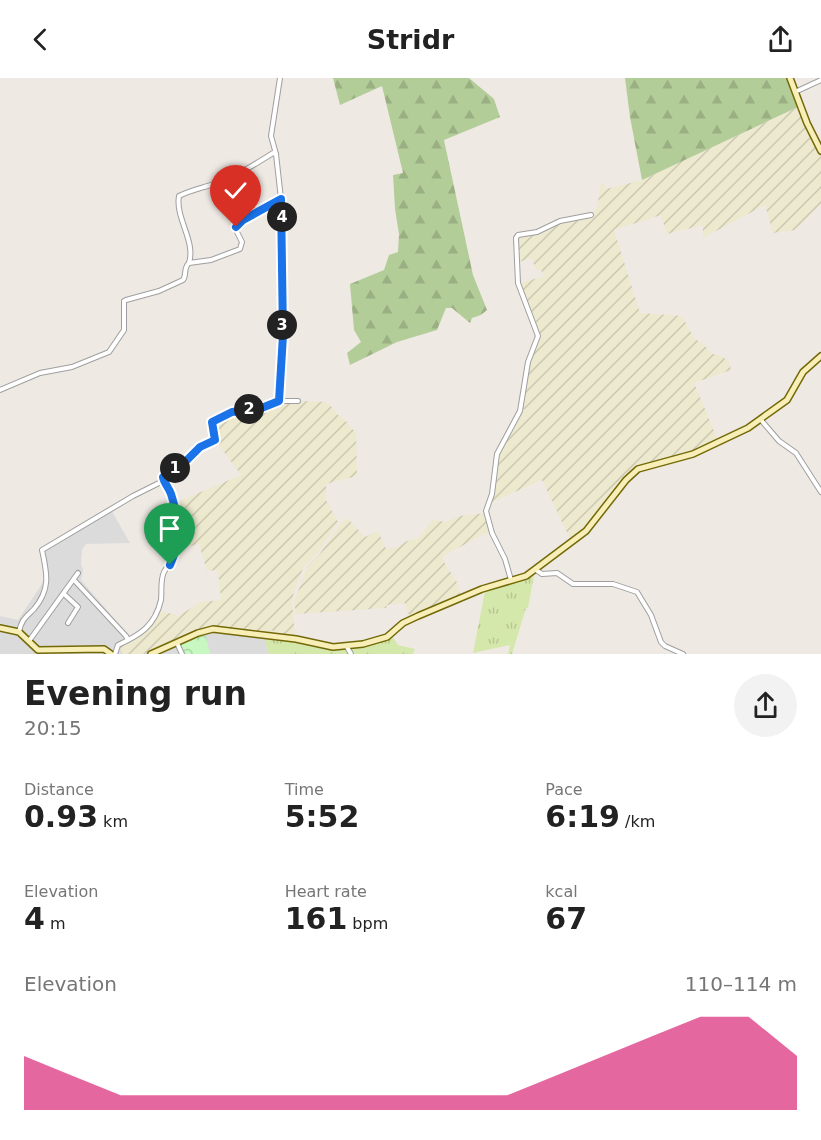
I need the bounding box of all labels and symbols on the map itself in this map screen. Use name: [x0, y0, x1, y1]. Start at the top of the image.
pin: [210, 165, 261, 227]
pin: 4: [267, 202, 297, 232]
pin: 3: [267, 310, 297, 340]
pin: 2: [234, 394, 264, 424]
pin: 1: [160, 453, 190, 483]
pin: [144, 503, 195, 565]

